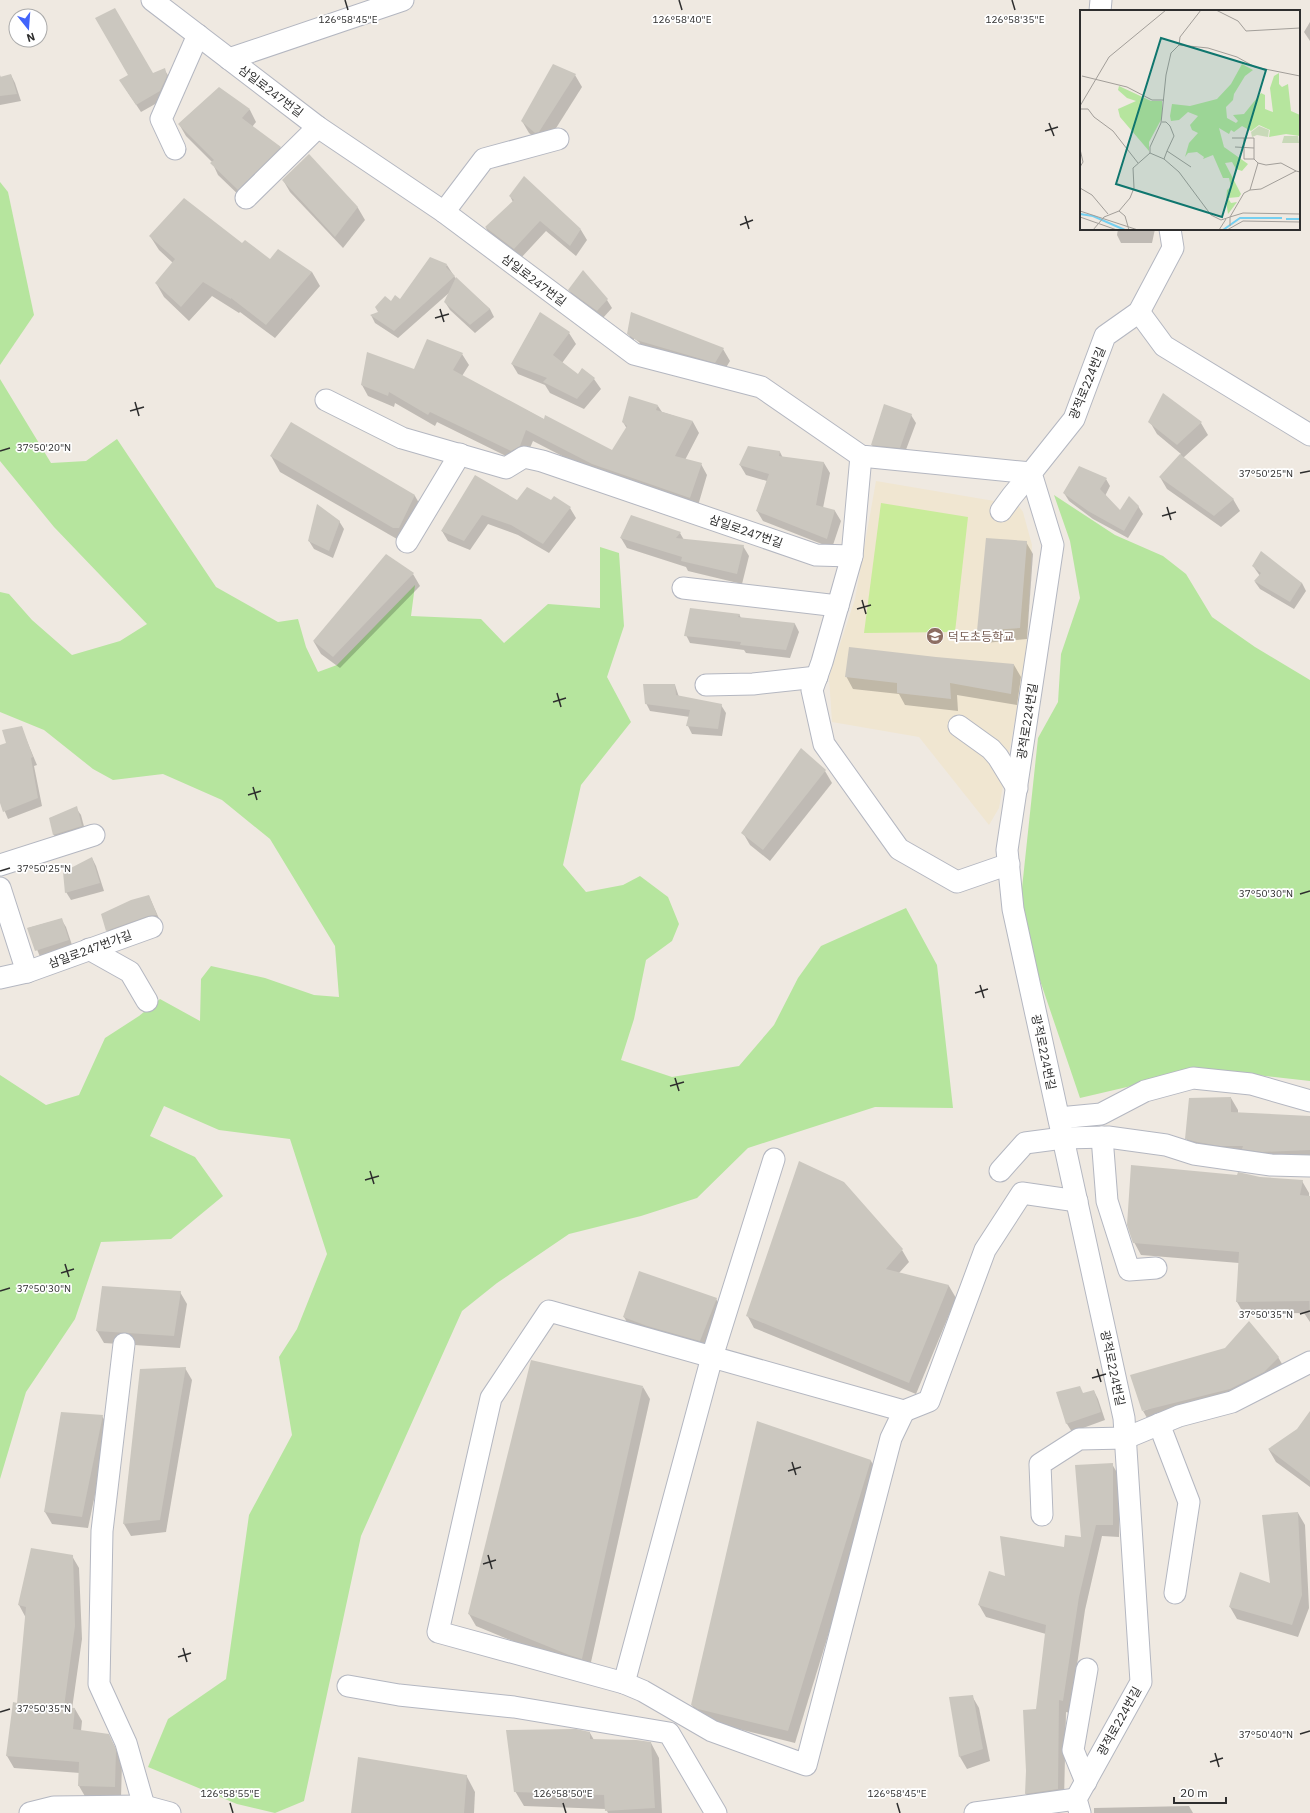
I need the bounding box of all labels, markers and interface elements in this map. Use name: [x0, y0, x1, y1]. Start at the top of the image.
north arrow: [8, 8, 48, 48]
inset map: [1080, 10, 1300, 230]
text: 126°58'45"E: [318, 13, 378, 26]
text: 126°58'40"E: [652, 13, 712, 26]
text: 126°58'35"E: [985, 13, 1045, 26]
text: N: [25, 30, 37, 45]
street label: 삼일로247번길: [236, 62, 306, 120]
street label: 삼일로247번길: [499, 251, 569, 309]
street label: 광적로224번길: [1066, 345, 1108, 421]
text: 37°50'20"N: [17, 441, 71, 454]
text: 37°50'25"N: [1239, 467, 1293, 480]
street label: 삼일로247번길: [707, 511, 785, 551]
school or university icon: 덕도초등학교: [925, 626, 945, 646]
place label: 덕도초등학교: [948, 629, 1014, 644]
street label: 광적로224번길: [1014, 682, 1040, 760]
text: 37°50'25"N: [17, 862, 71, 875]
text: 37°50'30"N: [1239, 887, 1293, 900]
street label: 삼일로247번가길: [46, 927, 134, 971]
street label: 광적로224번길: [1029, 1013, 1059, 1091]
text: 37°50'30"N: [17, 1282, 71, 1295]
text: 37°50'35"N: [1239, 1308, 1293, 1321]
street label: 광적로224번길: [1098, 1329, 1128, 1407]
street label: 광적로224번길: [1094, 1684, 1144, 1758]
text: 37°50'35"N: [17, 1702, 71, 1715]
text: 37°50'40"N: [1239, 1728, 1293, 1741]
scale bar: [1174, 1779, 1226, 1805]
text: 20 m: [1180, 1785, 1208, 1800]
text: 126°58'55"E: [200, 1787, 260, 1800]
text: 126°58'50"E: [533, 1787, 593, 1800]
text: 126°58'45"E: [867, 1787, 927, 1800]

